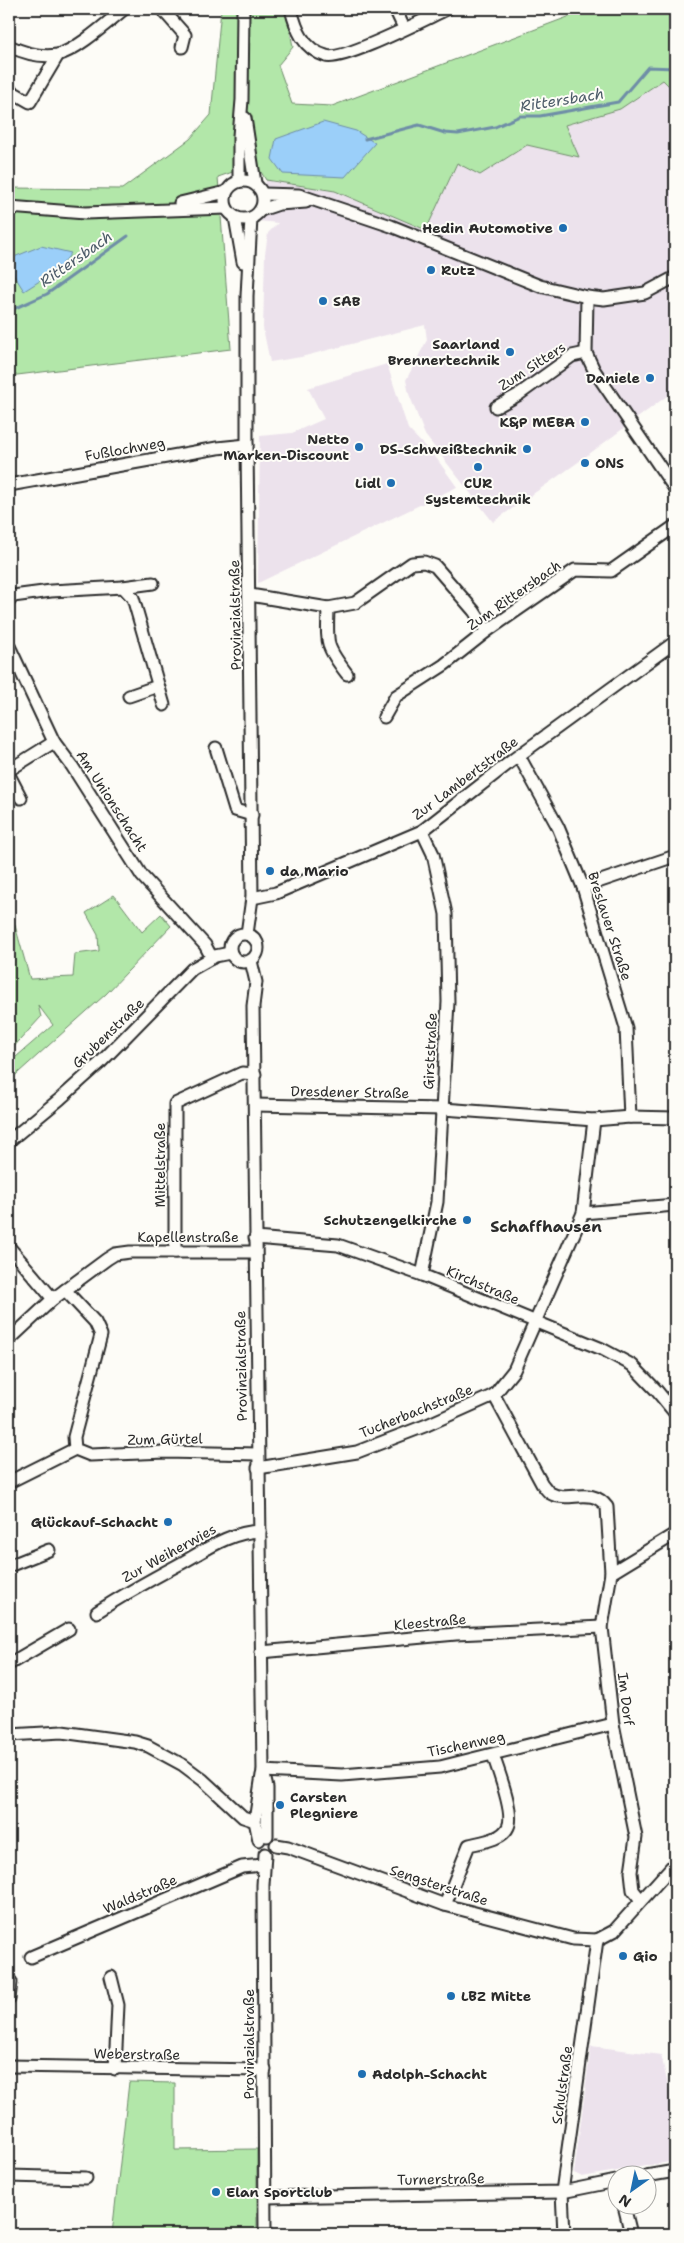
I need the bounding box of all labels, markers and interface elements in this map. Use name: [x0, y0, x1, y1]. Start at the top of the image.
water label: Rittersbach: [519, 83, 605, 117]
place label: Hedin Automotive: [422, 219, 553, 237]
marker: Hedin Automotive: [557, 222, 569, 234]
water label: Rittersbach: [36, 227, 116, 291]
place label: Rutz: [441, 261, 476, 279]
marker: Rutz: [425, 264, 437, 276]
place label: SAB: [333, 292, 361, 310]
marker: SAB: [317, 295, 329, 307]
place label: Saarland Brennertechnik: [388, 335, 500, 369]
street label: Zum Sitters: [495, 338, 569, 394]
marker: Saarland Brennertechnik: [504, 346, 516, 358]
place label: Daniele: [586, 369, 640, 387]
marker: Daniele: [644, 372, 656, 384]
place label: K&P MEBA: [499, 413, 575, 431]
marker: K&P MEBA: [579, 416, 591, 428]
place label: Netto Marken-Discount: [223, 430, 349, 464]
street label: Fußlochweg: [84, 433, 166, 465]
place label: DS-Schweißtechnik: [380, 440, 517, 458]
marker: Netto Marken-Discount: [353, 441, 365, 453]
marker: DS-Schweißtechnik: [521, 443, 533, 455]
place label: ONS: [595, 454, 624, 472]
marker: ONS: [579, 457, 591, 469]
marker: CUR Systemtechnik: [472, 461, 484, 473]
place label: Lidl: [355, 474, 381, 492]
place label: CUR Systemtechnik: [425, 474, 531, 508]
marker: Lidl: [385, 477, 397, 489]
street label: Zum Rittersbach: [464, 556, 564, 634]
street label: Provinzialstraße: [225, 560, 245, 670]
street label: Zur Lambertstraße: [409, 732, 522, 824]
street label: Am Unionschacht: [72, 747, 152, 855]
place label: da Mario: [280, 862, 349, 880]
marker: da Mario: [264, 865, 276, 877]
street label: Breslauer Straße: [584, 869, 636, 983]
street label: Grubenstraße: [68, 994, 148, 1072]
street label: Girststraße: [419, 1012, 441, 1090]
street label: Dresdener Straße: [291, 1082, 410, 1102]
street label: Mittelstraße: [151, 1122, 169, 1207]
place label: Schutzengelkirche: [323, 1211, 457, 1229]
marker: Schutzengelkirche: [461, 1214, 473, 1226]
district label: Schaffhausen: [490, 1216, 602, 1237]
street label: Kapellenstraße: [137, 1228, 239, 1246]
street label: Kirchstraße: [444, 1262, 522, 1309]
street label: Provinzialstraße: [231, 1311, 251, 1421]
street label: Tucherbachstraße: [357, 1380, 475, 1442]
street label: Zum Gürtel: [127, 1429, 204, 1449]
place label: Glückauf-Schacht: [31, 1513, 158, 1531]
marker: Glückauf-Schacht: [162, 1516, 174, 1528]
street label: Zur Weiherwies: [119, 1520, 219, 1586]
street label: Kleestraße: [393, 1610, 467, 1634]
street label: Im Dorf: [614, 1672, 638, 1727]
street label: Tischenweg: [426, 1727, 506, 1761]
place label: Carsten Plegniere: [290, 1788, 358, 1822]
marker: Carsten Plegniere: [274, 1799, 286, 1811]
street label: Sengsterstraße: [387, 1861, 491, 1909]
street label: Waldstraße: [100, 1870, 180, 1918]
place label: Gio: [633, 1947, 658, 1965]
marker: Gio: [617, 1950, 629, 1962]
place label: LBZ Mitte: [461, 1987, 531, 2005]
street label: Provinzialstraße: [240, 1989, 258, 2099]
marker: LBZ Mitte: [445, 1990, 457, 2002]
street label: Weberstraße: [93, 2044, 181, 2064]
street label: Schulstraße: [548, 2044, 576, 2126]
place label: Adolph-Schacht: [372, 2065, 487, 2083]
marker: Adolph-Schacht: [356, 2068, 368, 2080]
north arrow: [606, 2166, 656, 2216]
street label: Turnerstraße: [397, 2169, 485, 2189]
place label: Elan Sportclub: [226, 2183, 333, 2201]
marker: Elan Sportclub: [210, 2186, 222, 2198]
text: N: [615, 2190, 634, 2211]

